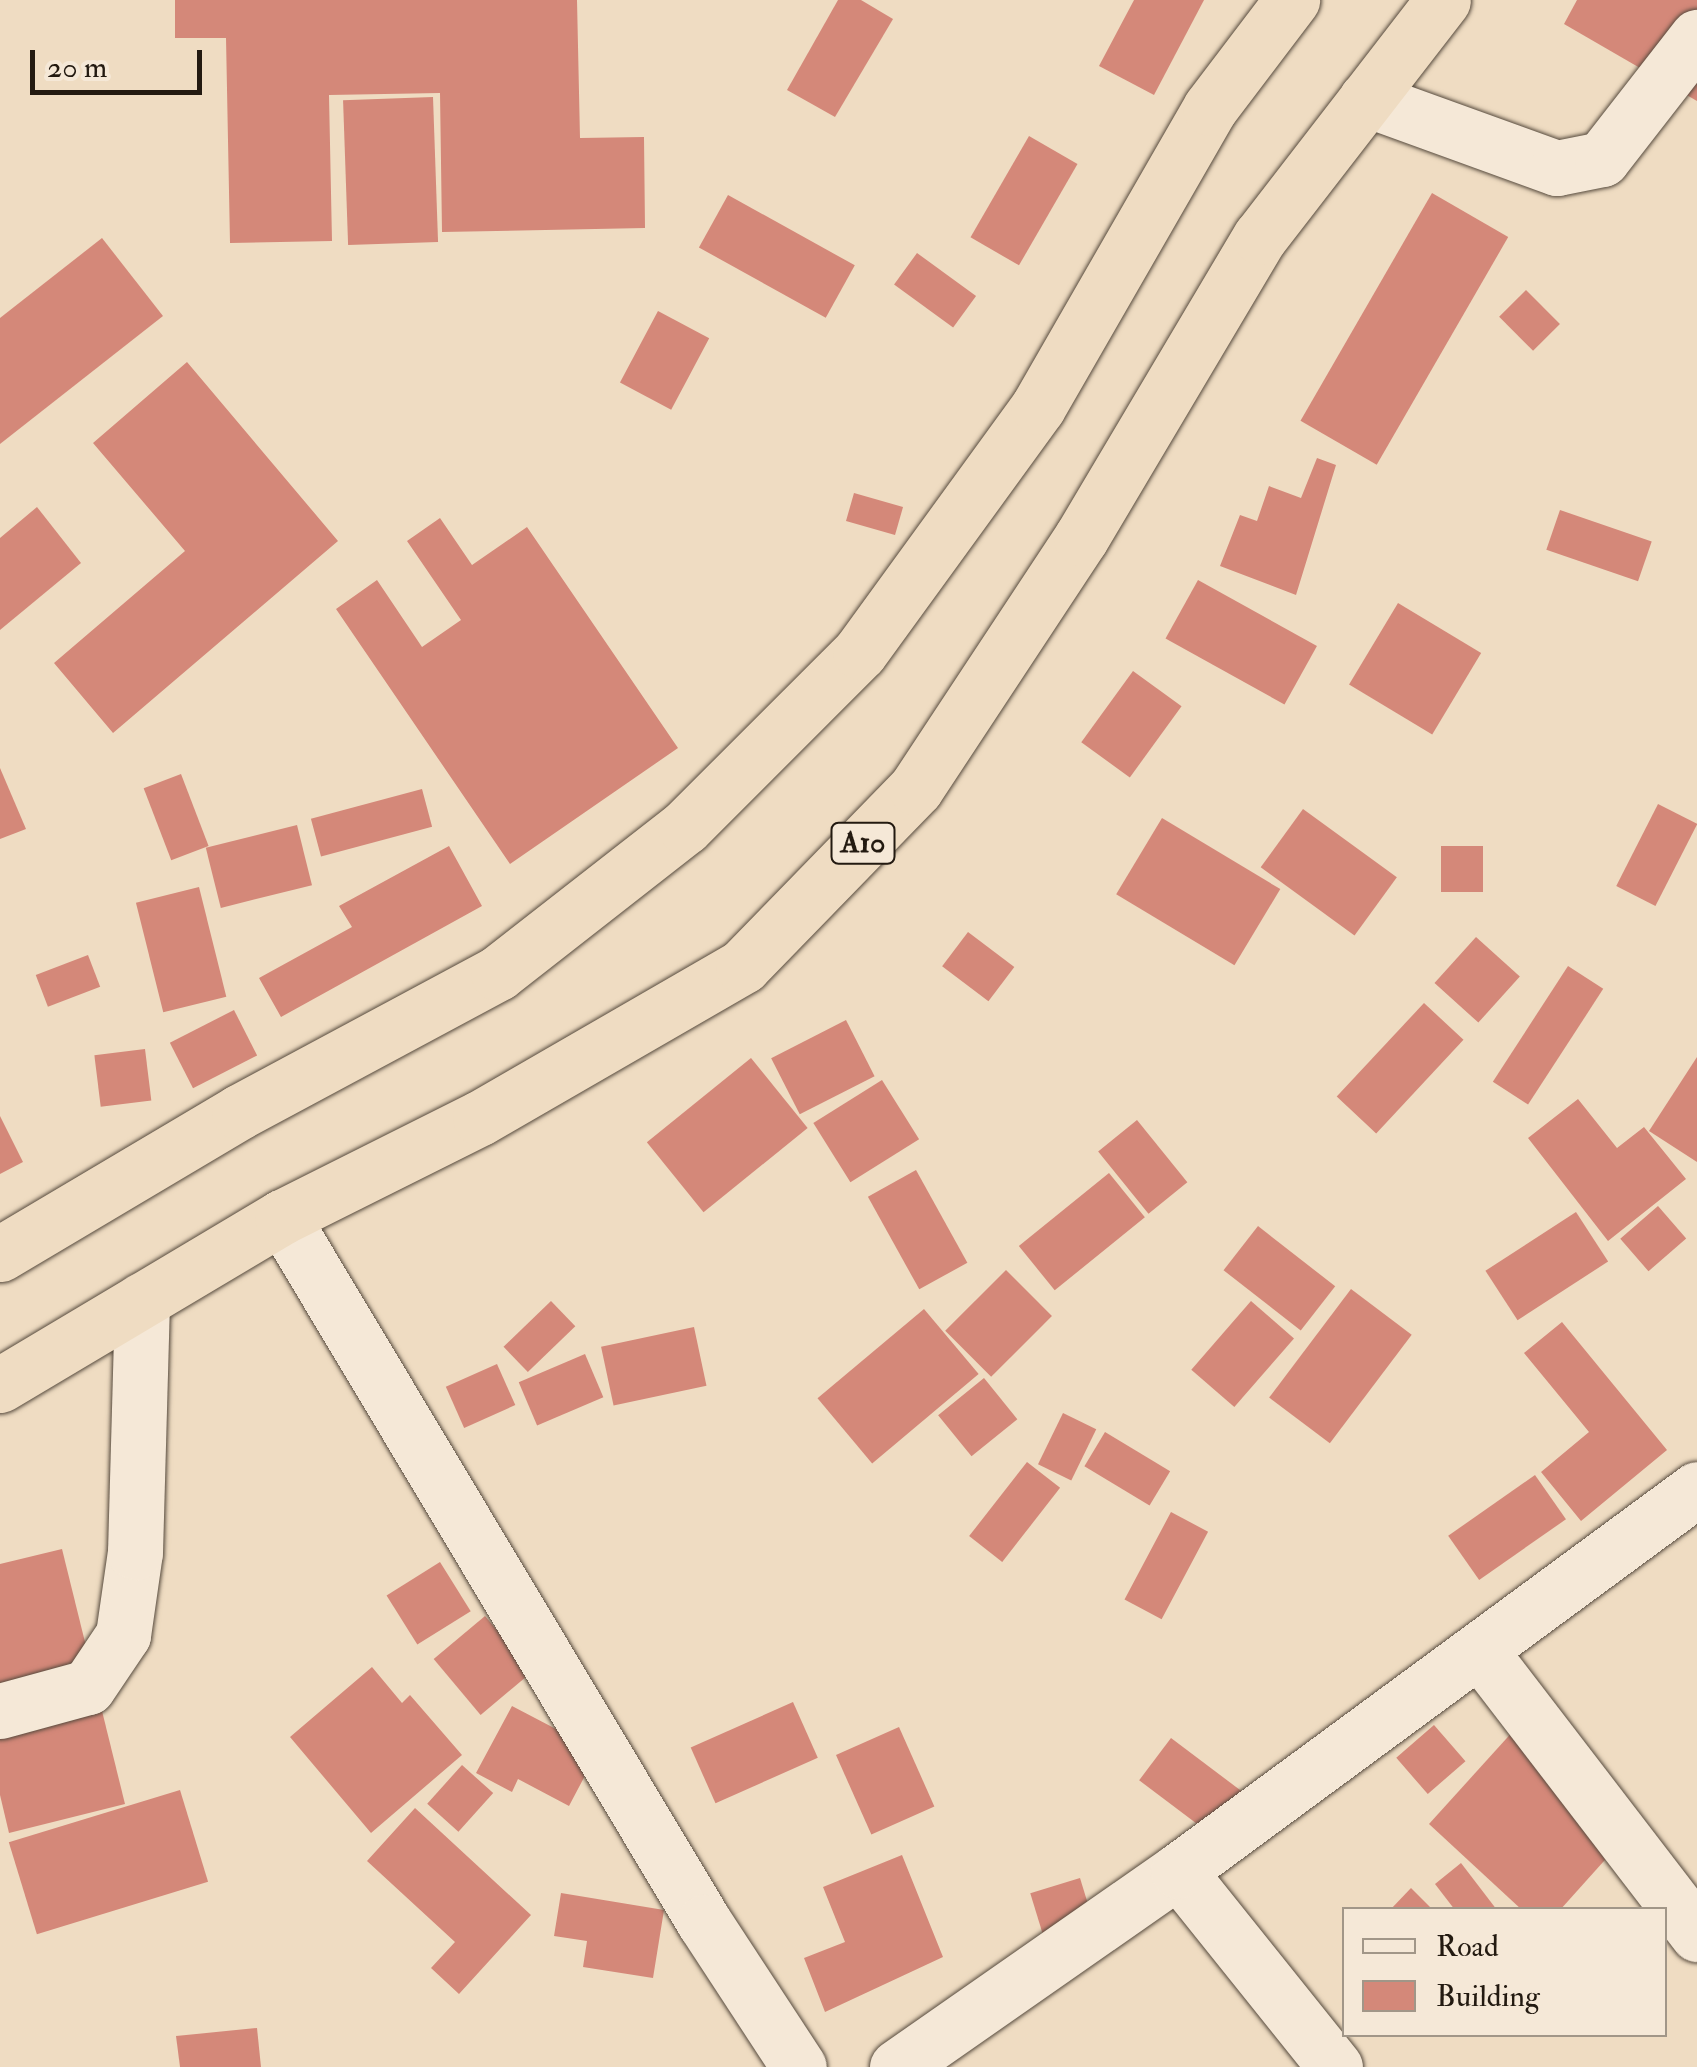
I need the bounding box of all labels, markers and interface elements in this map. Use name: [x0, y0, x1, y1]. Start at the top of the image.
scale bar: [35, 30, 208, 92]
text: 20 m: [47, 49, 107, 86]
road number: A10: [830, 818, 896, 868]
legend: [1342, 1907, 1667, 2037]
text: Road: [1436, 1928, 1499, 1965]
text: Building: [1436, 1978, 1540, 2015]

